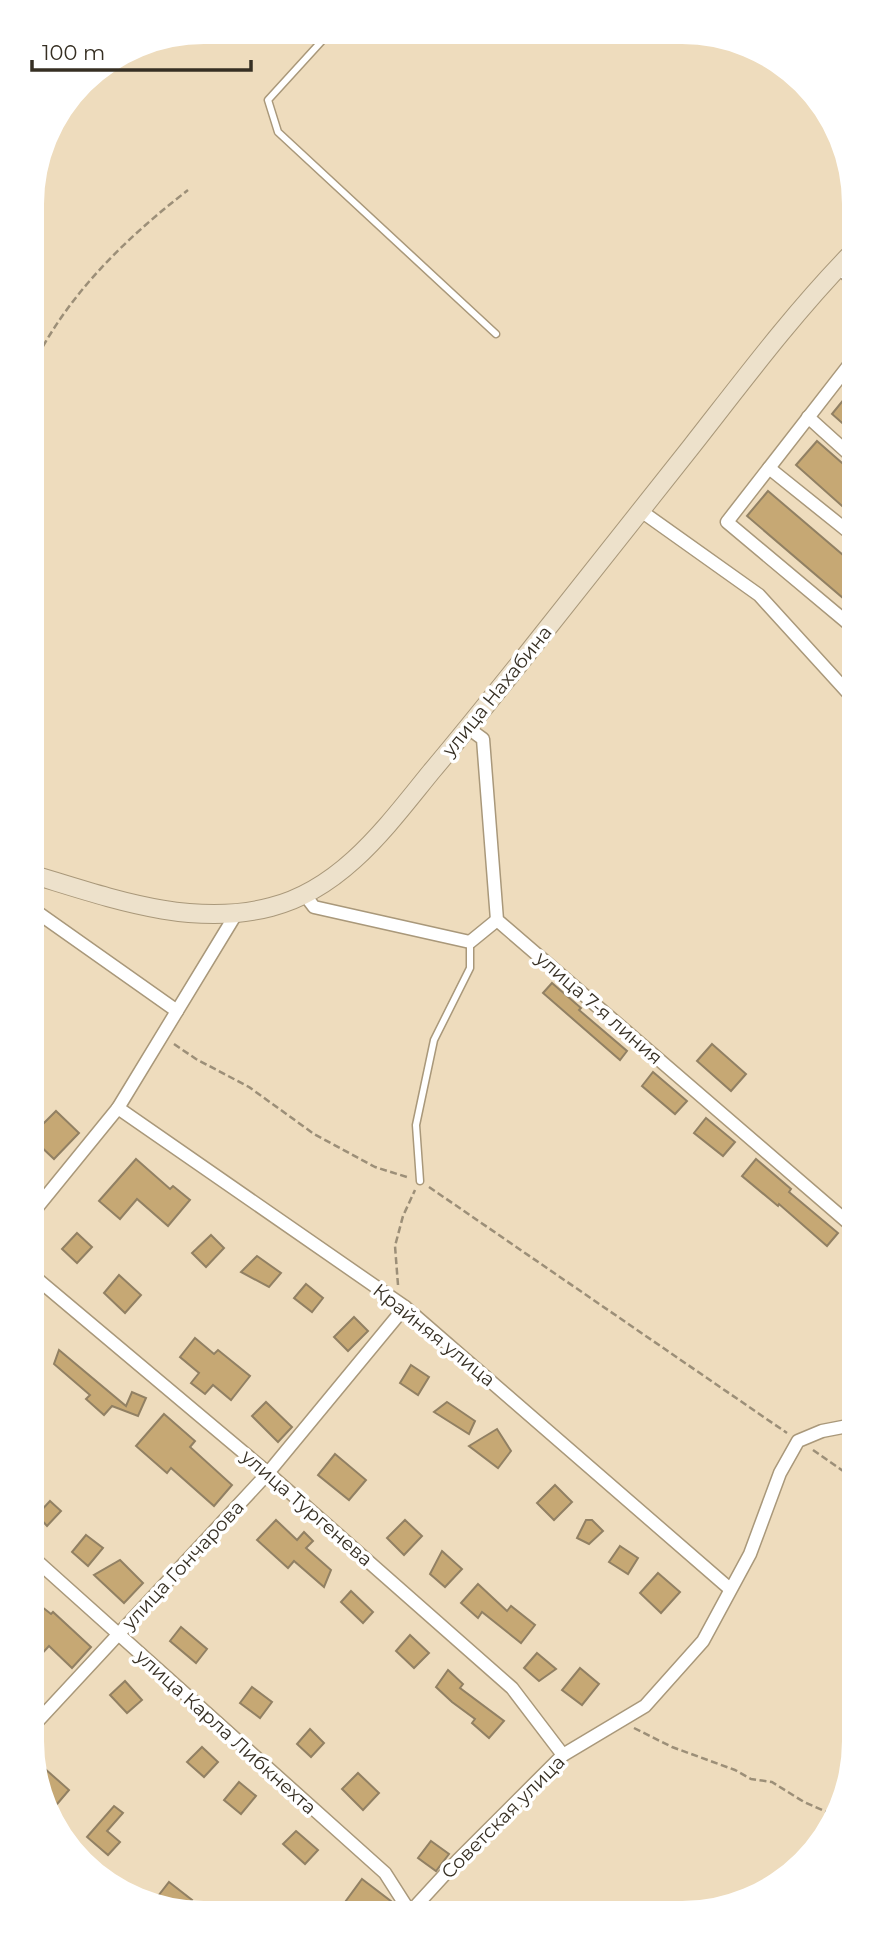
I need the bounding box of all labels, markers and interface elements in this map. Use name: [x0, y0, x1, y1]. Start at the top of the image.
scale bar: [32, 28, 250, 72]
text: 100 m: [42, 40, 105, 65]
street label: улица Нахабина: [437, 621, 557, 762]
street label: улица 7-я линия: [530, 946, 667, 1069]
street label: Крайняя улица: [368, 1279, 500, 1391]
street label: улица Тургенева: [236, 1444, 377, 1571]
street label: улица Гончарова: [117, 1496, 249, 1635]
street label: улица Карла Либкнехта: [130, 1644, 321, 1819]
street label: Советская улица: [436, 1750, 570, 1884]

